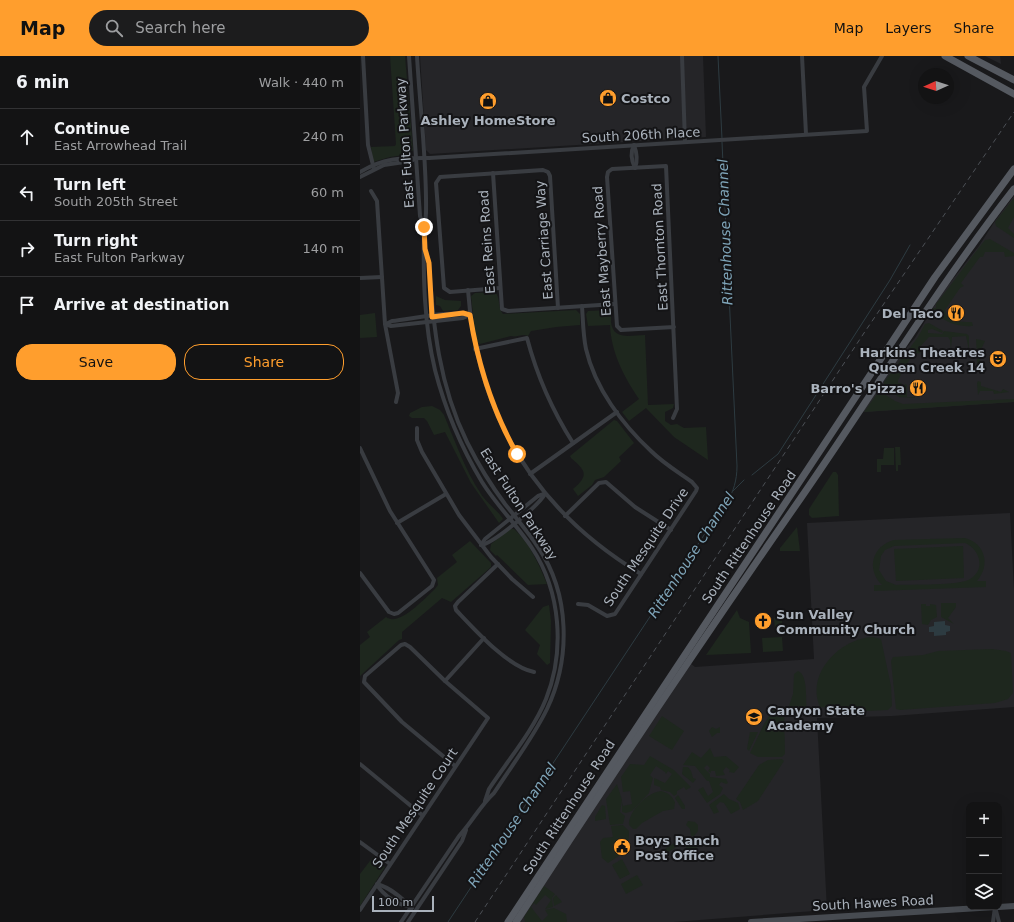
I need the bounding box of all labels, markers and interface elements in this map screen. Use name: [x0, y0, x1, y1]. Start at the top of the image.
search box: [89, 10, 369, 46]
text: Map: [20, 17, 65, 39]
icon: search: [103, 17, 125, 39]
text: Search here: [135, 19, 225, 37]
text: Map: [834, 20, 863, 36]
text: Layers: [885, 20, 932, 36]
text: Share: [954, 20, 994, 36]
north arrow: [918, 68, 954, 104]
text: 6 min: [16, 72, 69, 92]
text: Walk · 440 m: [259, 75, 344, 90]
street label: East Fulton Parkway: [393, 77, 417, 209]
shop icon: Costco: [598, 88, 618, 108]
shop icon: Ashley HomeStore: [478, 91, 498, 111]
place label: Costco: [621, 91, 670, 106]
place label: Ashley HomeStore: [420, 113, 556, 128]
text: Continue: [54, 120, 130, 138]
street label: South 206th Place: [581, 124, 701, 146]
icon: ahead: [16, 126, 38, 148]
text: 240 m: [302, 129, 344, 144]
text: East Arrowhead Trail: [54, 138, 187, 153]
water label: Rittenhouse Channel: [714, 159, 736, 305]
text: Turn left: [54, 176, 126, 194]
street label: East Carriage Way: [532, 180, 556, 300]
icon: left: [16, 182, 38, 204]
street label: East Thornton Road: [649, 183, 671, 311]
text: 60 m: [311, 185, 344, 200]
street label: East Mayberry Road: [590, 186, 614, 316]
street label: East Reins Road: [476, 190, 498, 294]
text: South 205th Street: [54, 194, 178, 209]
route end: [415, 218, 433, 236]
text: Turn right: [54, 232, 138, 250]
icon: right: [16, 238, 38, 260]
text: 140 m: [302, 241, 344, 256]
text: East Fulton Parkway: [54, 250, 185, 265]
icon: arrive: [16, 294, 38, 316]
text: Arrive at destination: [54, 296, 229, 314]
restaurant icon: Del Taco: [946, 303, 966, 323]
place label: Del Taco: [882, 306, 943, 321]
button: Save: [16, 344, 176, 380]
button: Share: [184, 344, 344, 380]
place label: Harkins Theatres Queen Creek 14: [859, 345, 985, 375]
theatre icon: Harkins Theatres Queen Creek 14: [988, 349, 1008, 369]
restaurant icon: Barro's Pizza: [908, 378, 928, 398]
place label: Barro's Pizza: [810, 381, 905, 396]
street label: East Fulton Parkway: [477, 445, 561, 563]
route start: [508, 445, 526, 463]
street label: South Rittenhouse Road: [699, 468, 799, 606]
street label: South Mesquite Drive: [601, 485, 691, 609]
water label: Rittenhouse Channel: [644, 489, 738, 621]
place label: Sun Valley Community Church: [776, 607, 915, 637]
church icon: Sun Valley Community Church: [753, 611, 773, 631]
place label: Canyon State Academy: [767, 703, 865, 733]
school or university icon: Canyon State Academy: [744, 707, 764, 727]
street label: South Rittenhouse Road: [520, 737, 618, 877]
street label: South Mesquite Court: [369, 745, 461, 871]
water label: Rittenhouse Channel: [464, 760, 560, 890]
map controls: [966, 802, 1002, 910]
button: +: [966, 802, 1002, 838]
place label: Boys Ranch Post Office: [635, 833, 720, 863]
public building icon: Boys Ranch Post Office: [612, 837, 632, 857]
button: −: [966, 838, 1002, 874]
button: layers: [966, 874, 1002, 910]
street label: South Hawes Road: [812, 892, 934, 914]
scale bar: [372, 894, 434, 913]
text: 100 m: [378, 896, 413, 909]

